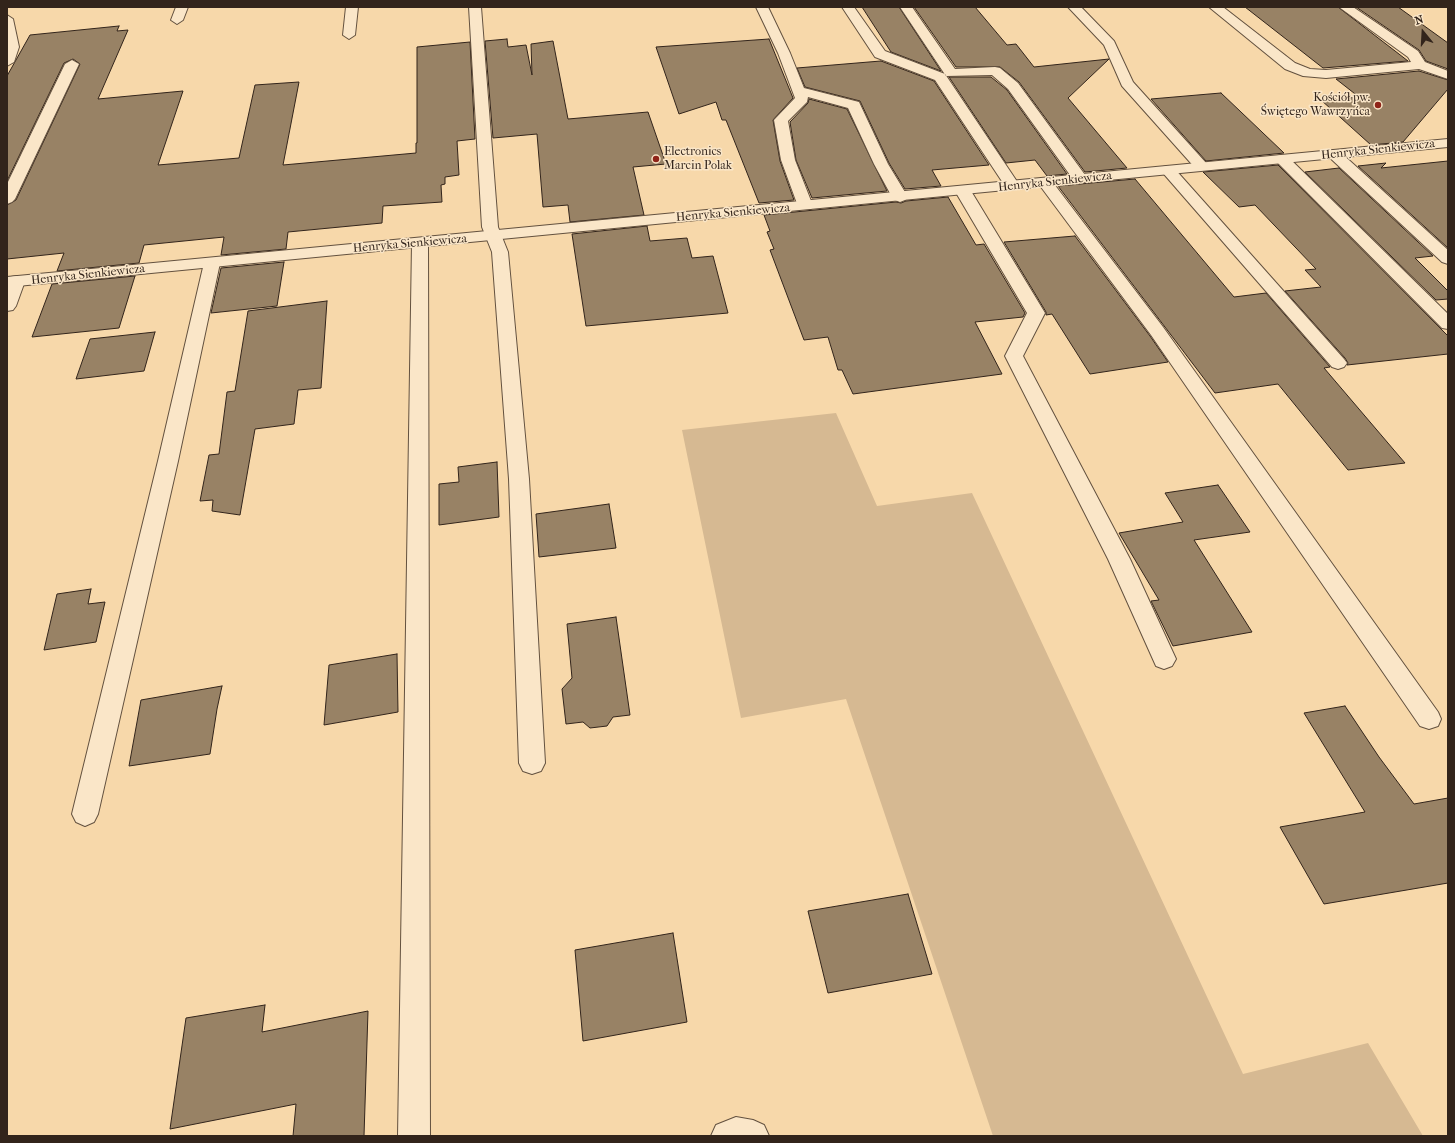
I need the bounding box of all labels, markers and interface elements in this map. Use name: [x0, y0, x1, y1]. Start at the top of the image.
north arrow: [1403, 12, 1443, 52]
text: N: [1413, 13, 1425, 28]
place label: Kościół pw. Świętego Wawrzyńca: [1261, 91, 1370, 119]
marker: Kościół pw. Świętego Wawrzyńca: [1373, 100, 1383, 110]
street label: Henryka Sienkiewicza: [1320, 137, 1436, 163]
place label: Electronics Marcin Polak: [664, 145, 732, 173]
marker: Electronics Marcin Polak: [651, 154, 661, 164]
street label: Henryka Sienkiewicza: [997, 169, 1113, 195]
street label: Henryka Sienkiewicza: [675, 201, 791, 225]
street label: Henryka Sienkiewicza: [352, 232, 468, 256]
street label: Henryka Sienkiewicza: [30, 262, 146, 288]

